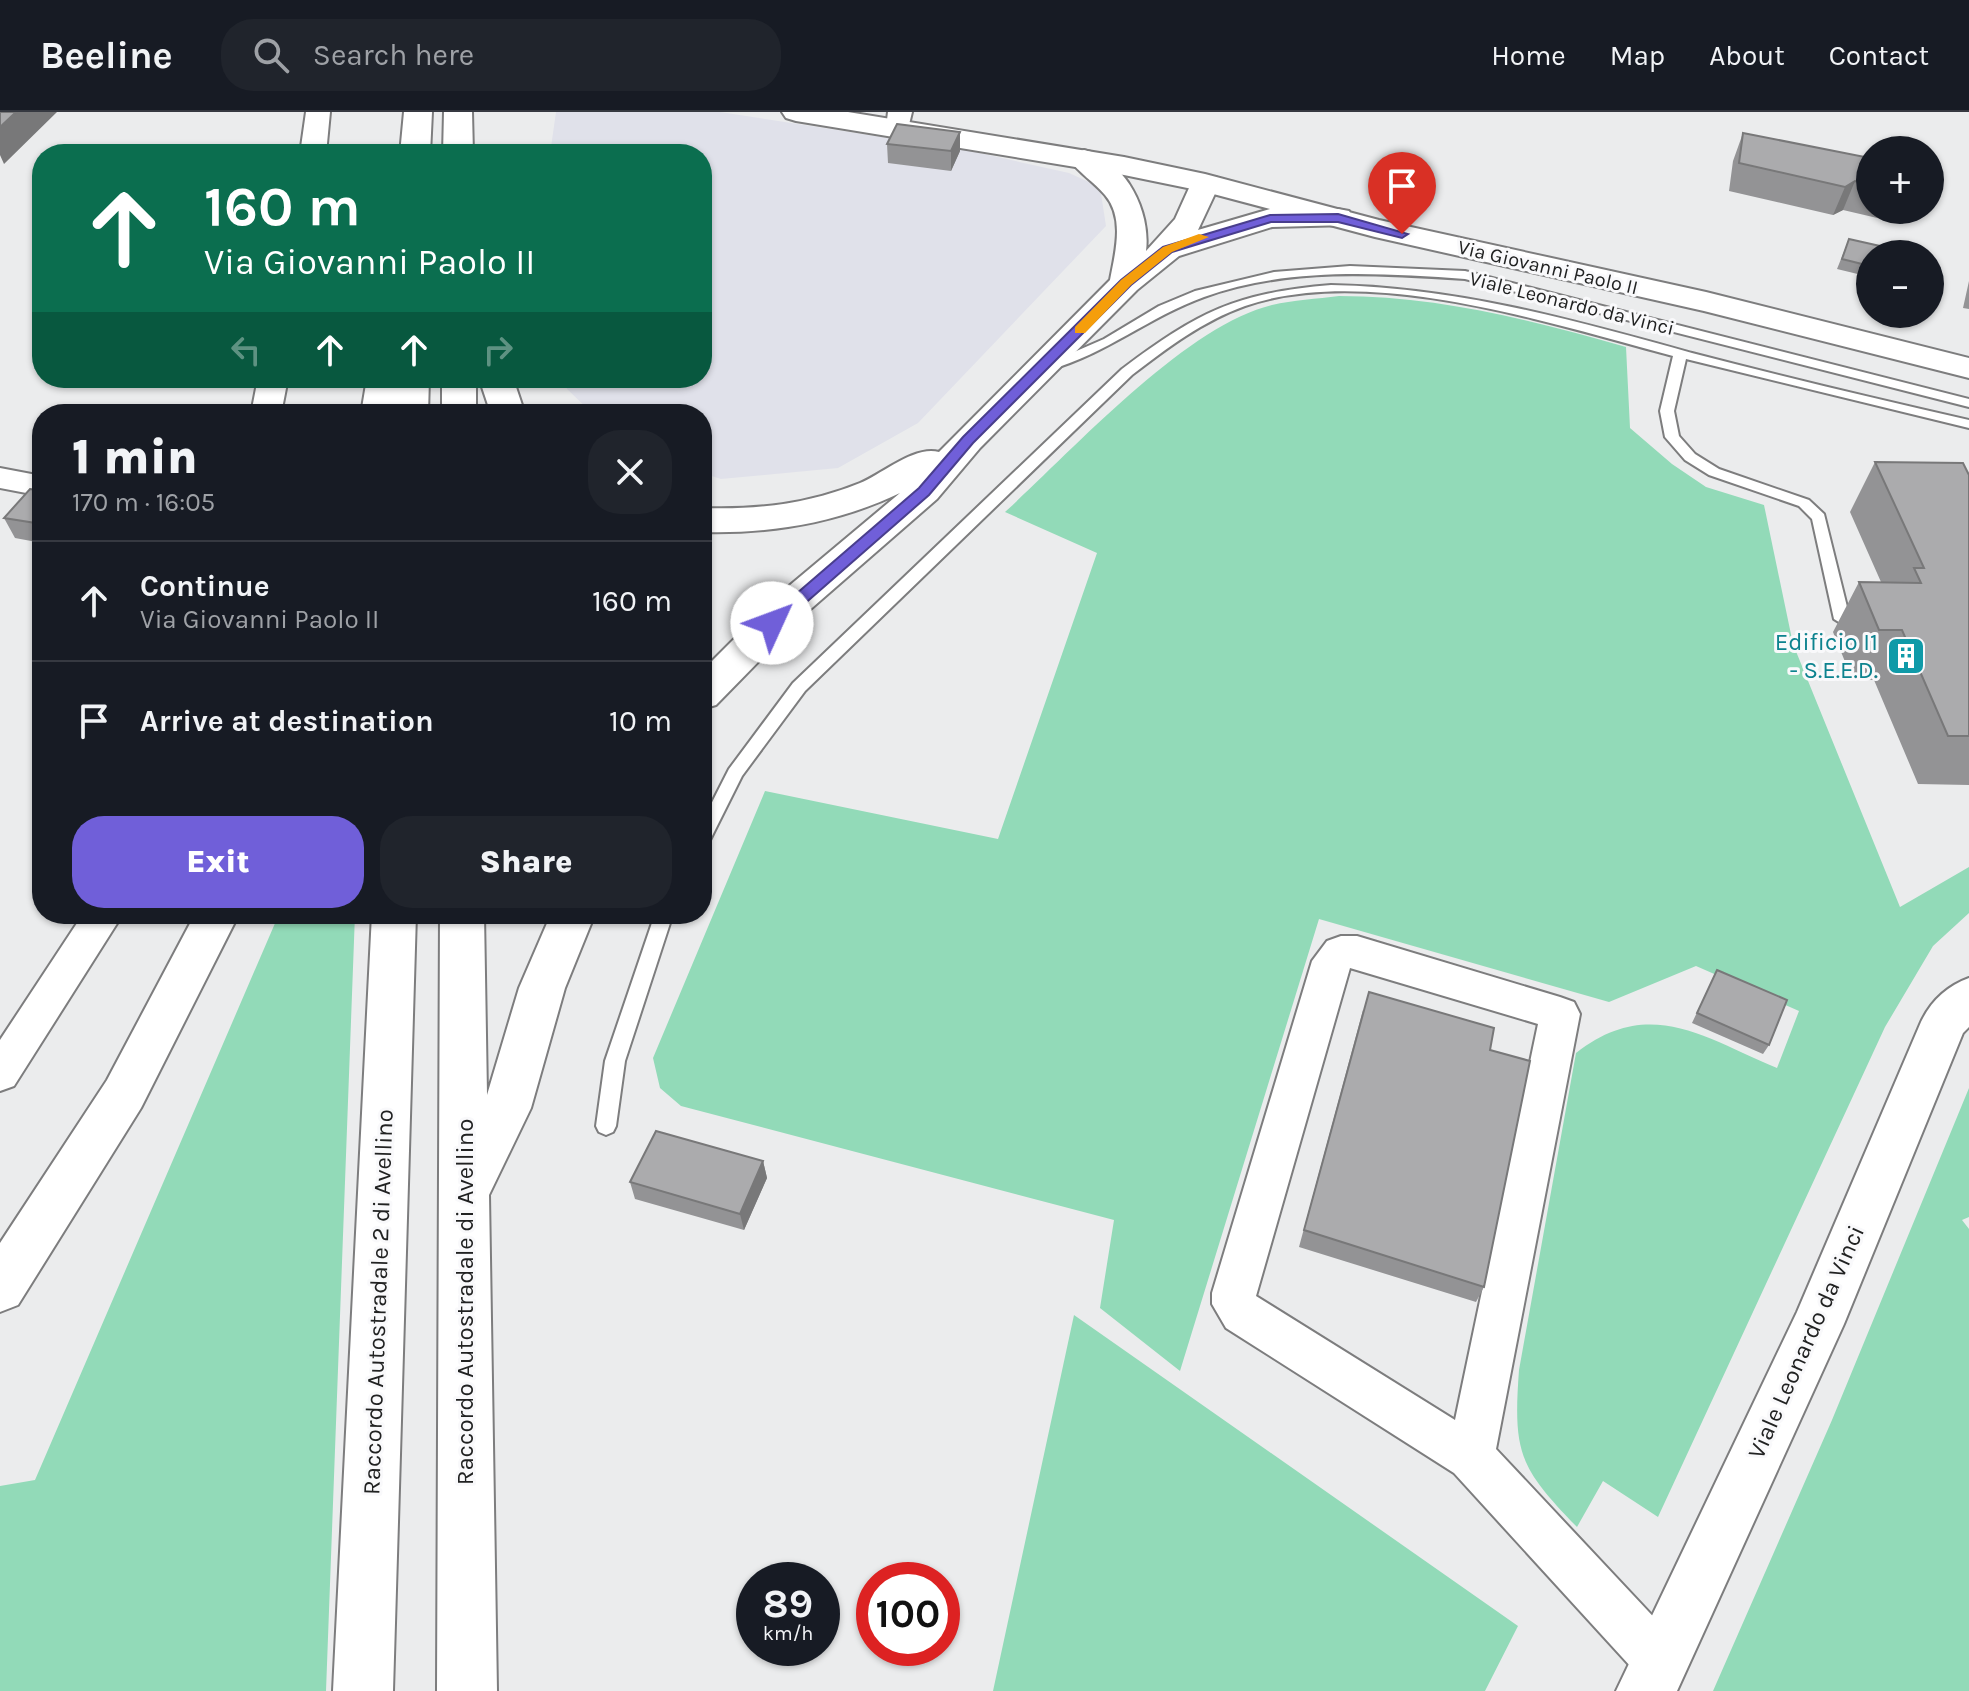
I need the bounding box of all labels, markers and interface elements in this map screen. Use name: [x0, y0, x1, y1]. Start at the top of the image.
search box: [221, 19, 781, 91]
text: Beeline: [40, 33, 173, 78]
icon: search: [249, 33, 293, 77]
text: Search here: [313, 37, 474, 73]
text: Home: [1491, 39, 1566, 72]
text: Map: [1610, 39, 1665, 72]
text: About: [1709, 39, 1785, 72]
text: Contact: [1829, 39, 1929, 72]
map controls: [1856, 136, 1944, 328]
button: +: [1856, 136, 1944, 224]
pin: [1368, 152, 1436, 234]
icon: arrive: [1380, 164, 1424, 208]
text: 160 m: [204, 174, 361, 239]
icon: ahead: [72, 176, 176, 280]
street label: Via Giovanni Paolo II: [1456, 236, 1640, 299]
button: −: [1856, 240, 1944, 328]
text: Via Giovanni Paolo II: [204, 241, 535, 283]
street label: Viale Leonardo da Vinci: [1467, 267, 1677, 340]
icon: left: [224, 328, 268, 372]
icon: ahead: [308, 328, 352, 372]
icon: ahead: [392, 328, 436, 372]
icon: right: [476, 328, 520, 372]
text: 1 min: [72, 429, 198, 485]
button: close: [588, 430, 672, 514]
text: 170 m · 16:05: [72, 487, 215, 518]
text: Continue: [140, 568, 270, 604]
icon: ahead: [72, 579, 116, 623]
position arrow: [730, 581, 814, 665]
text: 160 m: [592, 583, 672, 619]
text: Via Giovanni Paolo II: [140, 604, 379, 635]
place label: Edificio I1 - S.E.E.D.: [1775, 628, 1878, 684]
building icon: Edificio I1 - S.E.E.D.: [1885, 635, 1927, 677]
icon: arrive: [72, 699, 116, 743]
text: Arrive at destination: [140, 703, 434, 739]
text: 10 m: [609, 703, 672, 739]
button: Exit: [72, 816, 364, 908]
button: Share: [380, 816, 672, 908]
street label: Raccordo Autostradale 2 di Avellino: [357, 1109, 399, 1495]
street label: Raccordo Autostradale di Avellino: [451, 1119, 479, 1485]
street label: Viale Leonardo da Vinci: [1742, 1221, 1870, 1463]
speed limit sign: 100: [856, 1562, 960, 1666]
text: 89: [763, 1580, 813, 1627]
text: km/h: [763, 1622, 813, 1645]

